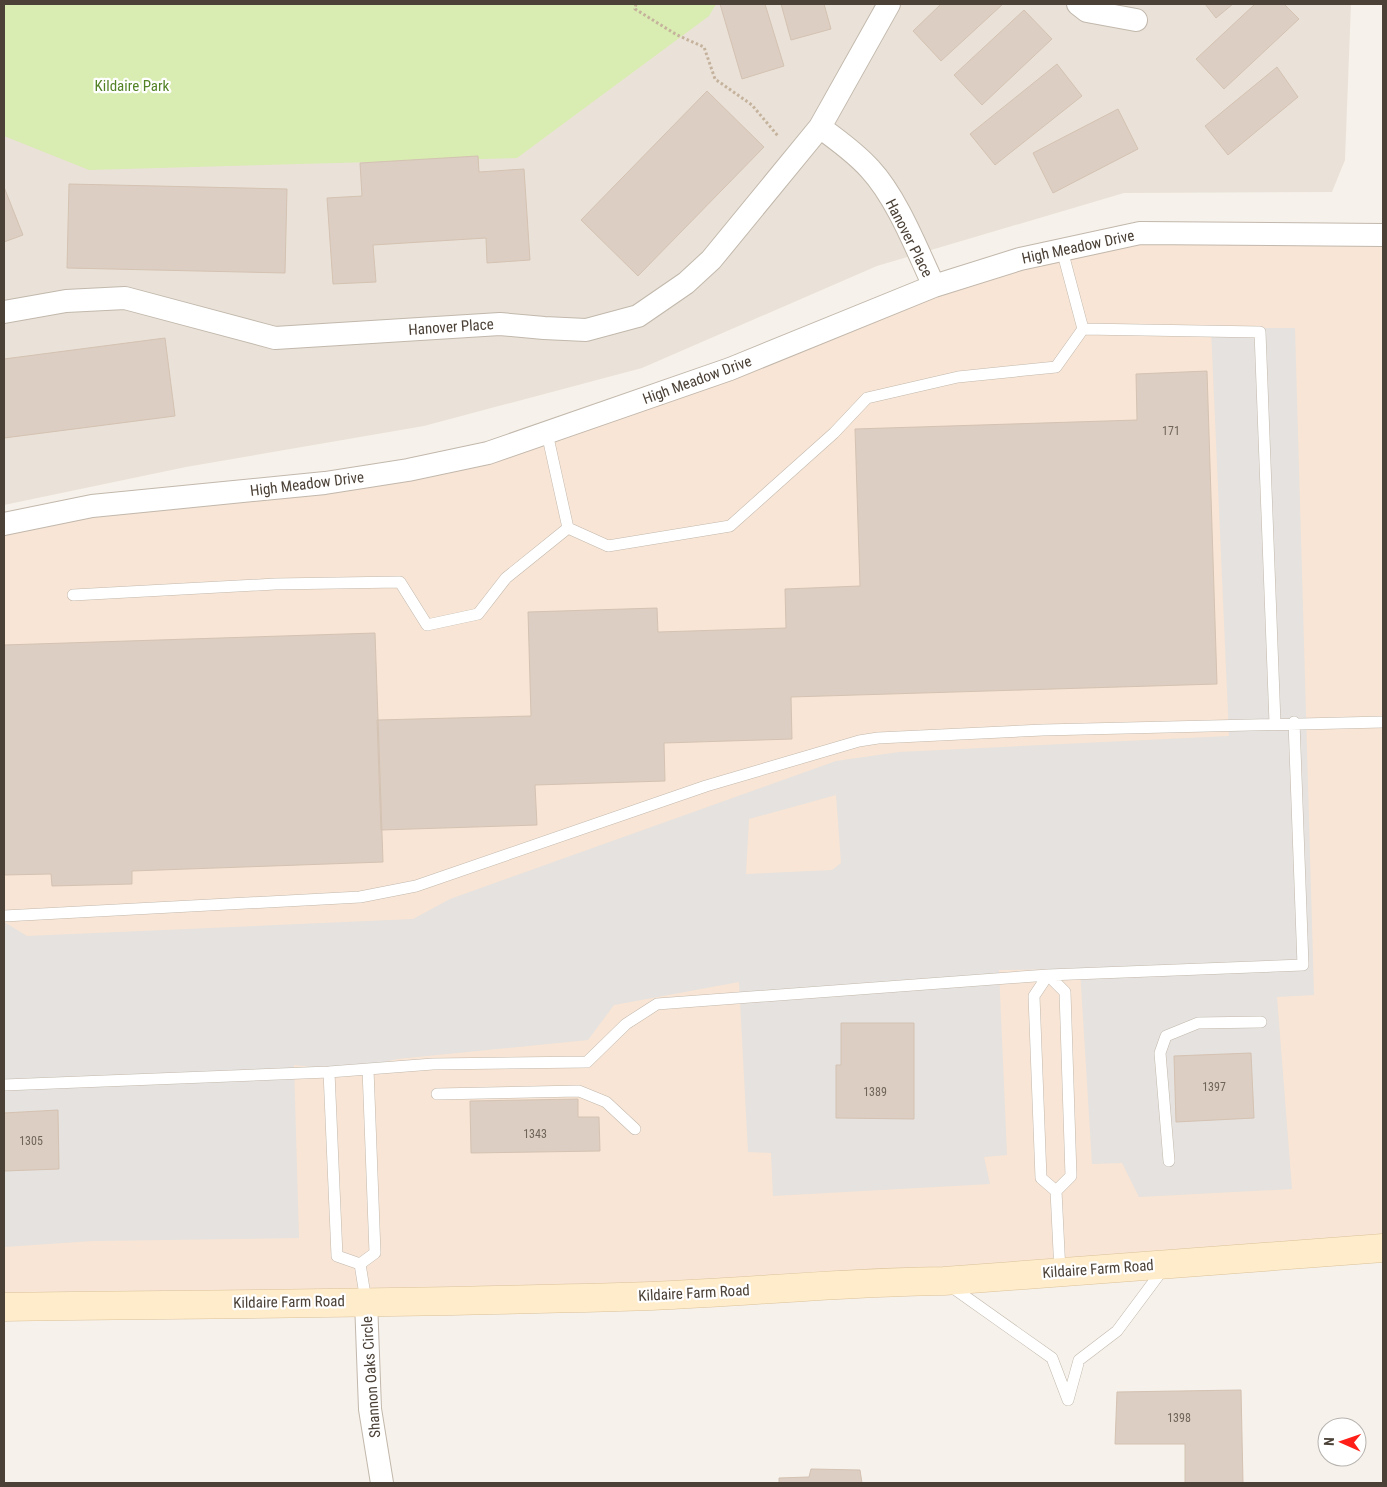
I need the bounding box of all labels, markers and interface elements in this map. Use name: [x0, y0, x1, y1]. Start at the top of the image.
park label: Kildaire Park: [95, 77, 170, 95]
street label: Hanover Place: [882, 196, 936, 280]
street label: High Meadow Drive: [1020, 226, 1136, 268]
street label: Hanover Place: [408, 315, 494, 339]
street label: High Meadow Drive: [640, 352, 754, 408]
house number: 171: [1162, 424, 1180, 438]
street label: High Meadow Drive: [249, 468, 365, 500]
house number: 1397: [1202, 1080, 1226, 1094]
house number: 1389: [863, 1085, 887, 1099]
house number: 1343: [523, 1127, 547, 1141]
house number: 1305: [19, 1134, 43, 1148]
street label: Kildaire Farm Road: [1042, 1256, 1154, 1282]
street label: Kildaire Farm Road: [638, 1281, 750, 1305]
street label: Kildaire Farm Road: [233, 1292, 345, 1312]
street label: Shannon Oaks Circle: [358, 1316, 384, 1438]
house number: 1398: [1167, 1411, 1191, 1425]
north arrow: [1317, 1417, 1367, 1467]
text: N: [1321, 1437, 1337, 1446]

